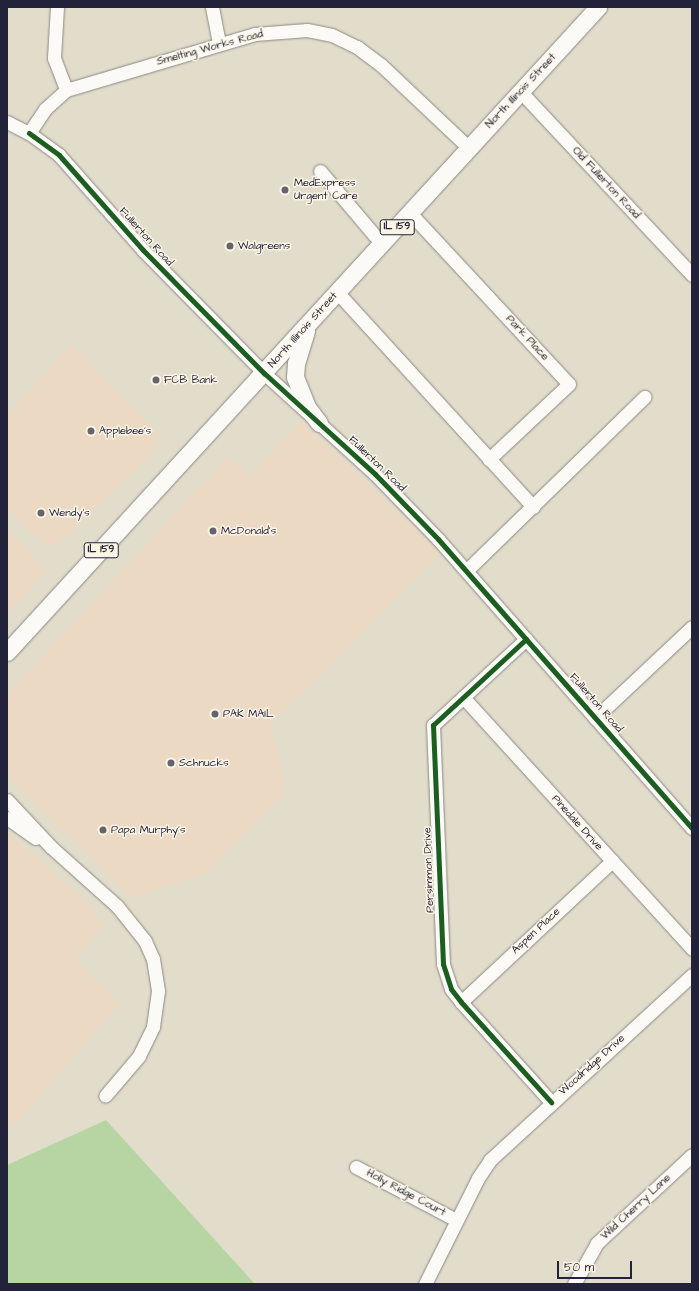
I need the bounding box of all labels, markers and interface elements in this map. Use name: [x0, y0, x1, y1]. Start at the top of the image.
street label: Smelting Works Road: [155, 27, 265, 69]
street label: North Illinois Street: [483, 51, 559, 131]
street label: Old Fullerton Road: [569, 144, 643, 222]
place label: MedExpress Urgent Care: [294, 177, 358, 203]
marker: MedExpress Urgent Care: [279, 184, 291, 196]
street label: Fullerton Road: [116, 205, 176, 269]
road number: IL 159: [379, 219, 415, 235]
place label: Walgreens: [238, 239, 290, 253]
marker: Walgreens: [225, 241, 235, 251]
street label: North Illinois Street: [265, 289, 341, 371]
street label: Park Place: [503, 313, 551, 363]
place label: FCB Bank: [164, 373, 217, 387]
marker: FCB Bank: [151, 375, 161, 385]
place label: Applebee's: [99, 424, 151, 438]
marker: Applebee's: [86, 426, 96, 436]
street label: Fullerton Road: [346, 433, 408, 495]
place label: Wendy's: [49, 506, 90, 520]
marker: Wendy's: [36, 508, 46, 518]
place label: McDonald's: [221, 524, 276, 538]
marker: McDonald's: [208, 526, 218, 536]
road number: IL 159: [83, 542, 119, 558]
street label: Fullerton Road: [567, 671, 625, 735]
place label: PAK MAIL: [223, 707, 274, 721]
marker: PAK MAIL: [210, 709, 220, 719]
place label: Schnucks: [179, 756, 229, 770]
marker: Schnucks: [166, 758, 176, 768]
street label: Pinedale Drive: [549, 793, 605, 853]
place label: Papa Murphy's: [111, 823, 185, 837]
marker: Papa Murphy's: [98, 825, 108, 835]
street label: Persimmon Drive: [421, 827, 437, 913]
street label: Aspen Place: [509, 905, 563, 957]
street label: Woodridge Drive: [556, 1032, 628, 1098]
street label: Holly Ridge Court: [364, 1167, 448, 1219]
street label: Wild Cherry Lane: [599, 1171, 673, 1243]
scale bar: [559, 1253, 634, 1279]
text: 50 m: [564, 1259, 594, 1276]

